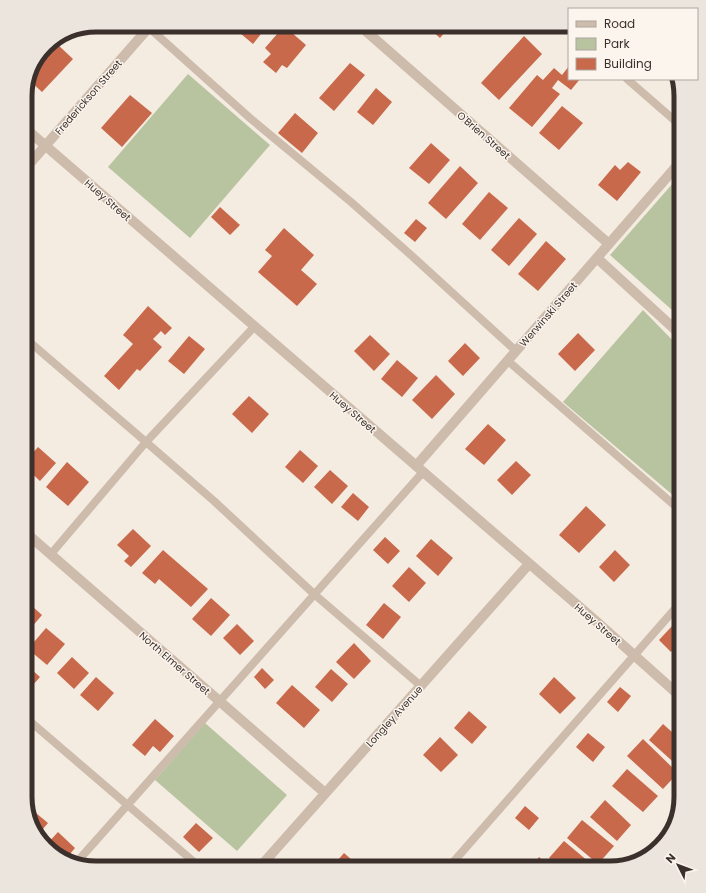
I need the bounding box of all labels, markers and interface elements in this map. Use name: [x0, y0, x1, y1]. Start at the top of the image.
legend: [568, 8, 698, 80]
text: Road: [604, 15, 635, 32]
text: Park: [604, 35, 631, 52]
text: Building: [604, 55, 652, 72]
street label: Frederickson Street: [51, 56, 126, 138]
street label: O'Brien Street: [454, 108, 514, 163]
street label: Huey Street: [81, 176, 134, 225]
street label: Werwinski Street: [516, 278, 581, 350]
street label: Huey Street: [326, 388, 379, 437]
street label: Huey Street: [571, 600, 624, 649]
street label: North Elmer Street: [136, 628, 214, 699]
street label: Longley Avenue: [363, 682, 426, 750]
north arrow: [658, 845, 698, 885]
text: N: [662, 850, 679, 867]

